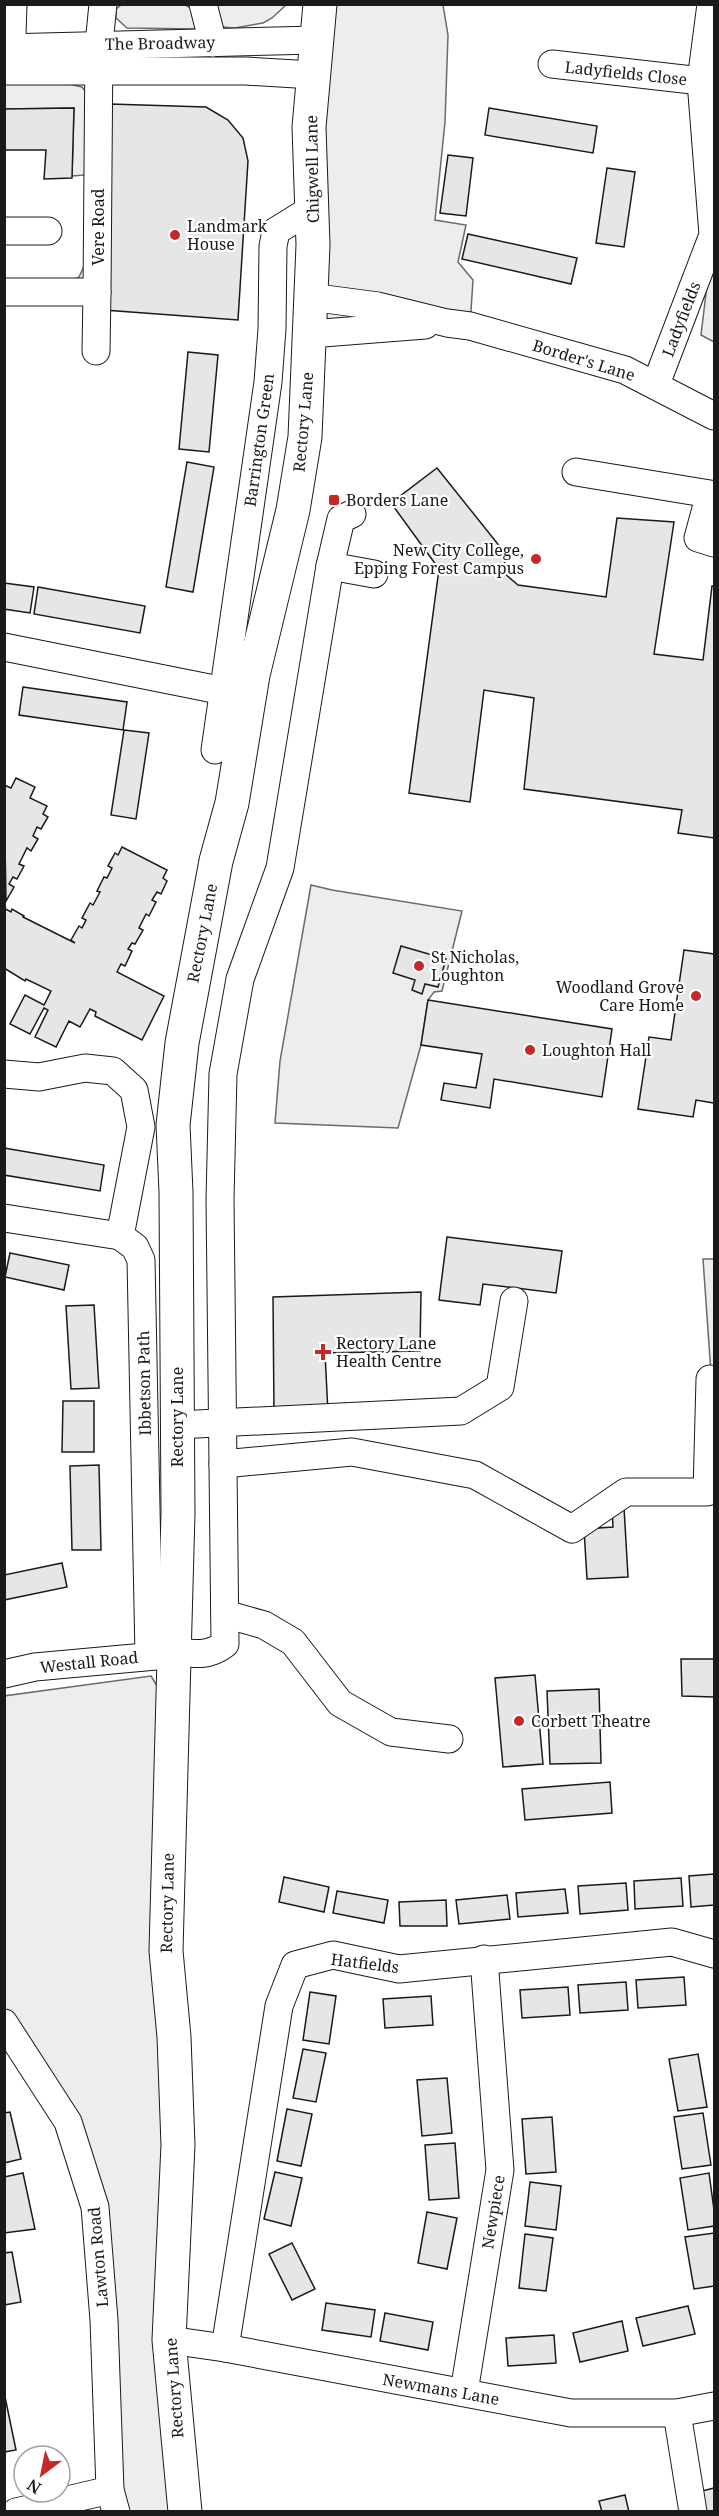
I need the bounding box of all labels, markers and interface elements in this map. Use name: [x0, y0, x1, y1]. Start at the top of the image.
street label: The Broadway: [105, 31, 216, 55]
street label: Ladyfields Close: [564, 56, 688, 90]
street label: Chigwell Lane: [300, 115, 324, 223]
street label: Vere Road: [87, 188, 109, 266]
place label: Landmark House: [187, 215, 268, 255]
marker: Landmark House: [168, 228, 182, 242]
street label: Ladyfields: [657, 278, 705, 360]
street label: Border's Lane: [530, 334, 638, 386]
street label: Rectory Lane: [288, 371, 318, 473]
street label: Barrington Green: [239, 372, 279, 508]
place label: Borders Lane: [346, 489, 448, 511]
marker: Borders Lane: [327, 493, 341, 507]
place label: New City College, Epping Forest Campus: [354, 539, 524, 579]
marker: New City College, Epping Forest Campus: [529, 552, 543, 566]
street label: Rectory Lane: [182, 882, 222, 984]
place label: St Nicholas, Loughton: [431, 946, 519, 986]
marker: St Nicholas, Loughton: [412, 959, 426, 973]
place label: Woodland Grove Care Home: [556, 976, 684, 1016]
marker: Woodland Grove Care Home: [689, 989, 703, 1003]
place label: Loughton Hall: [542, 1039, 651, 1061]
marker: Loughton Hall: [523, 1043, 537, 1057]
street label: Ibbetson Path: [132, 1330, 156, 1436]
place label: Rectory Lane Health Centre: [336, 1332, 442, 1372]
marker: Rectory Lane Health Centre: [314, 1343, 332, 1361]
street label: Rectory Lane: [166, 1367, 188, 1467]
street label: Westall Road: [39, 1646, 139, 1678]
place label: Corbett Theatre: [531, 1710, 651, 1732]
marker: Corbett Theatre: [512, 1714, 526, 1728]
street label: Rectory Lane: [155, 1853, 179, 1953]
street label: Hatfields: [330, 1948, 400, 1978]
street label: Newpiece: [476, 2173, 510, 2251]
street label: Lawton Road: [83, 2206, 113, 2308]
street label: Rectory Lane: [160, 2337, 188, 2439]
street label: Newmans Lane: [381, 2368, 501, 2410]
north arrow: [12, 2444, 72, 2504]
text: N: [23, 2474, 45, 2499]

